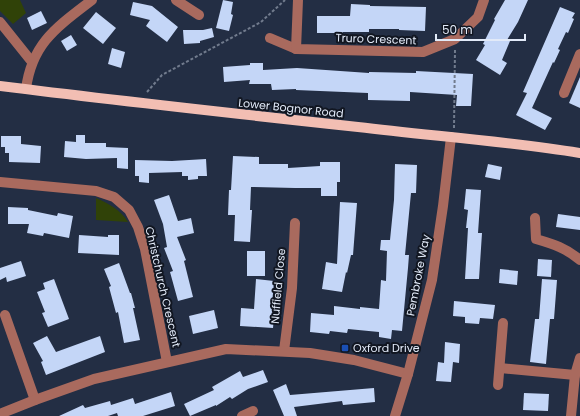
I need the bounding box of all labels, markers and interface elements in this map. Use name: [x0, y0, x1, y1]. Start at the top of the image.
scale bar: [436, 16, 525, 42]
text: 50 m: [442, 21, 473, 38]
street label: Truro Crescent: [335, 30, 417, 48]
street label: Lower Bognor Road: [238, 95, 344, 121]
street label: Christchurch Crescent: [141, 225, 185, 349]
street label: Pembroke Way: [402, 232, 434, 317]
street label: Nuffield Close: [267, 248, 289, 324]
place label: Oxford Drive: [353, 340, 420, 356]
marker: Oxford Drive: [340, 343, 350, 353]

